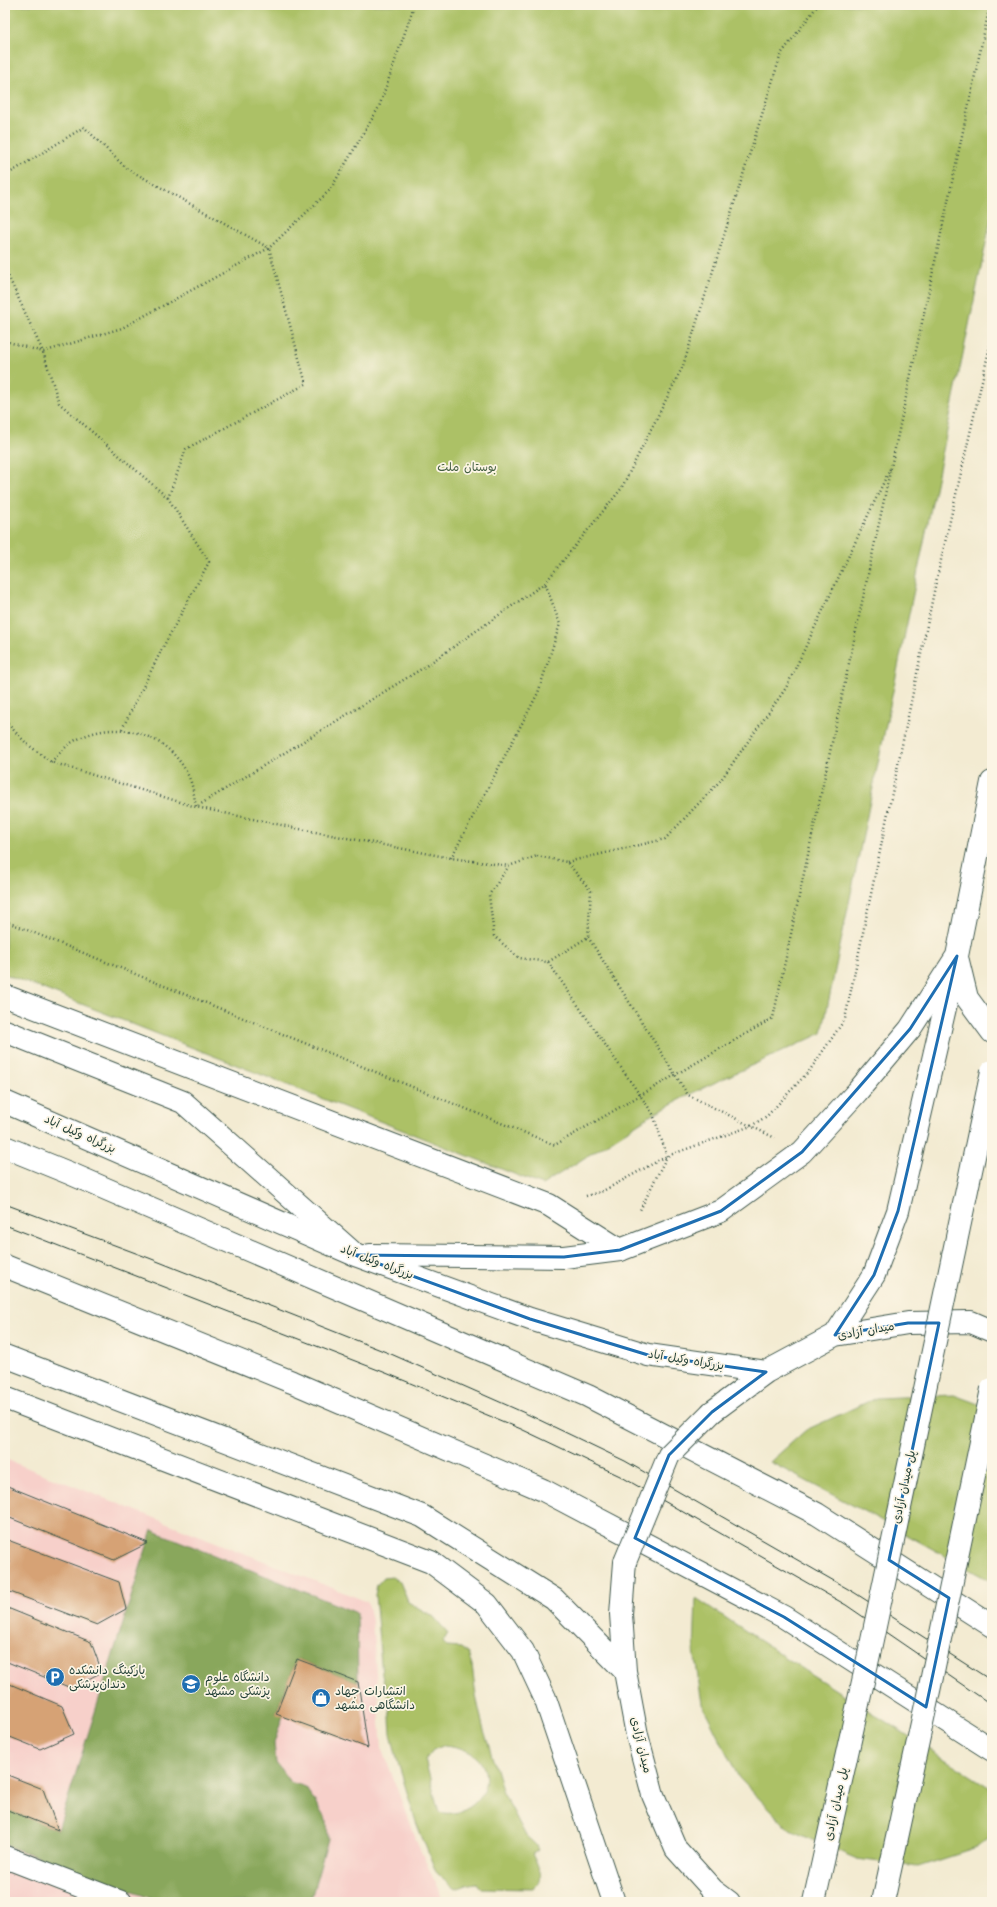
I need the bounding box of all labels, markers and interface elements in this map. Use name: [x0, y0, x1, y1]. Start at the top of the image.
park label: بوستان ملت: [437, 459, 497, 476]
street label: بزرگراه وکیل آباد: [41, 1111, 119, 1157]
street label: بزرگراه وکیل آباد: [338, 1240, 416, 1284]
street label: میدان آزادی: [836, 1318, 896, 1344]
street label: بزرگراه وکیل آباد: [647, 1346, 725, 1374]
street label: پل میدان آزادی: [888, 1449, 920, 1525]
place label: پارکینگ دانشکده دندان‌پزشکی: [69, 1662, 145, 1693]
parking icon: پارکینگ دانشکده دندان‌پزشکی: [44, 1666, 66, 1688]
place label: دانشگاه علوم پزشکی مشهد: [205, 1669, 270, 1700]
school or university icon: دانشگاه علوم پزشکی مشهد: [180, 1673, 202, 1695]
place label: انتشارات جهاد دانشگاهی مشهد: [335, 1683, 415, 1714]
shop icon: انتشارات جهاد دانشگاهی مشهد: [310, 1687, 332, 1709]
street label: میدان آزادی: [626, 1715, 656, 1775]
street label: پل میدان آزادی: [820, 1766, 852, 1842]

